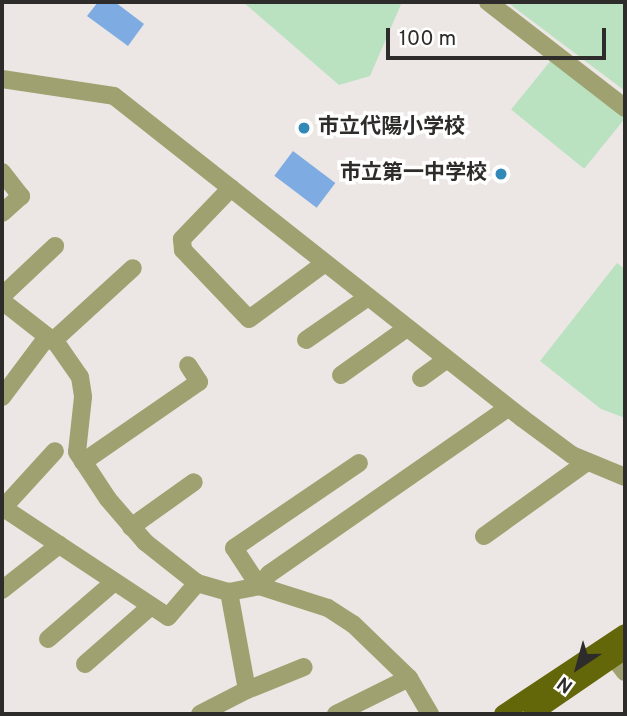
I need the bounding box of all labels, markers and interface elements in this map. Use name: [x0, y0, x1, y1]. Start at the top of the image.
scale bar: [389, 14, 610, 58]
text: 100 m: [399, 26, 456, 53]
place label: 市立代陽小学校: [318, 115, 465, 141]
marker: 市立代陽小学校: [296, 120, 312, 136]
place label: 市立第一中学校: [340, 161, 487, 187]
marker: 市立第一中学校: [493, 166, 509, 182]
north arrow: [543, 632, 613, 702]
text: N: [553, 670, 578, 698]

